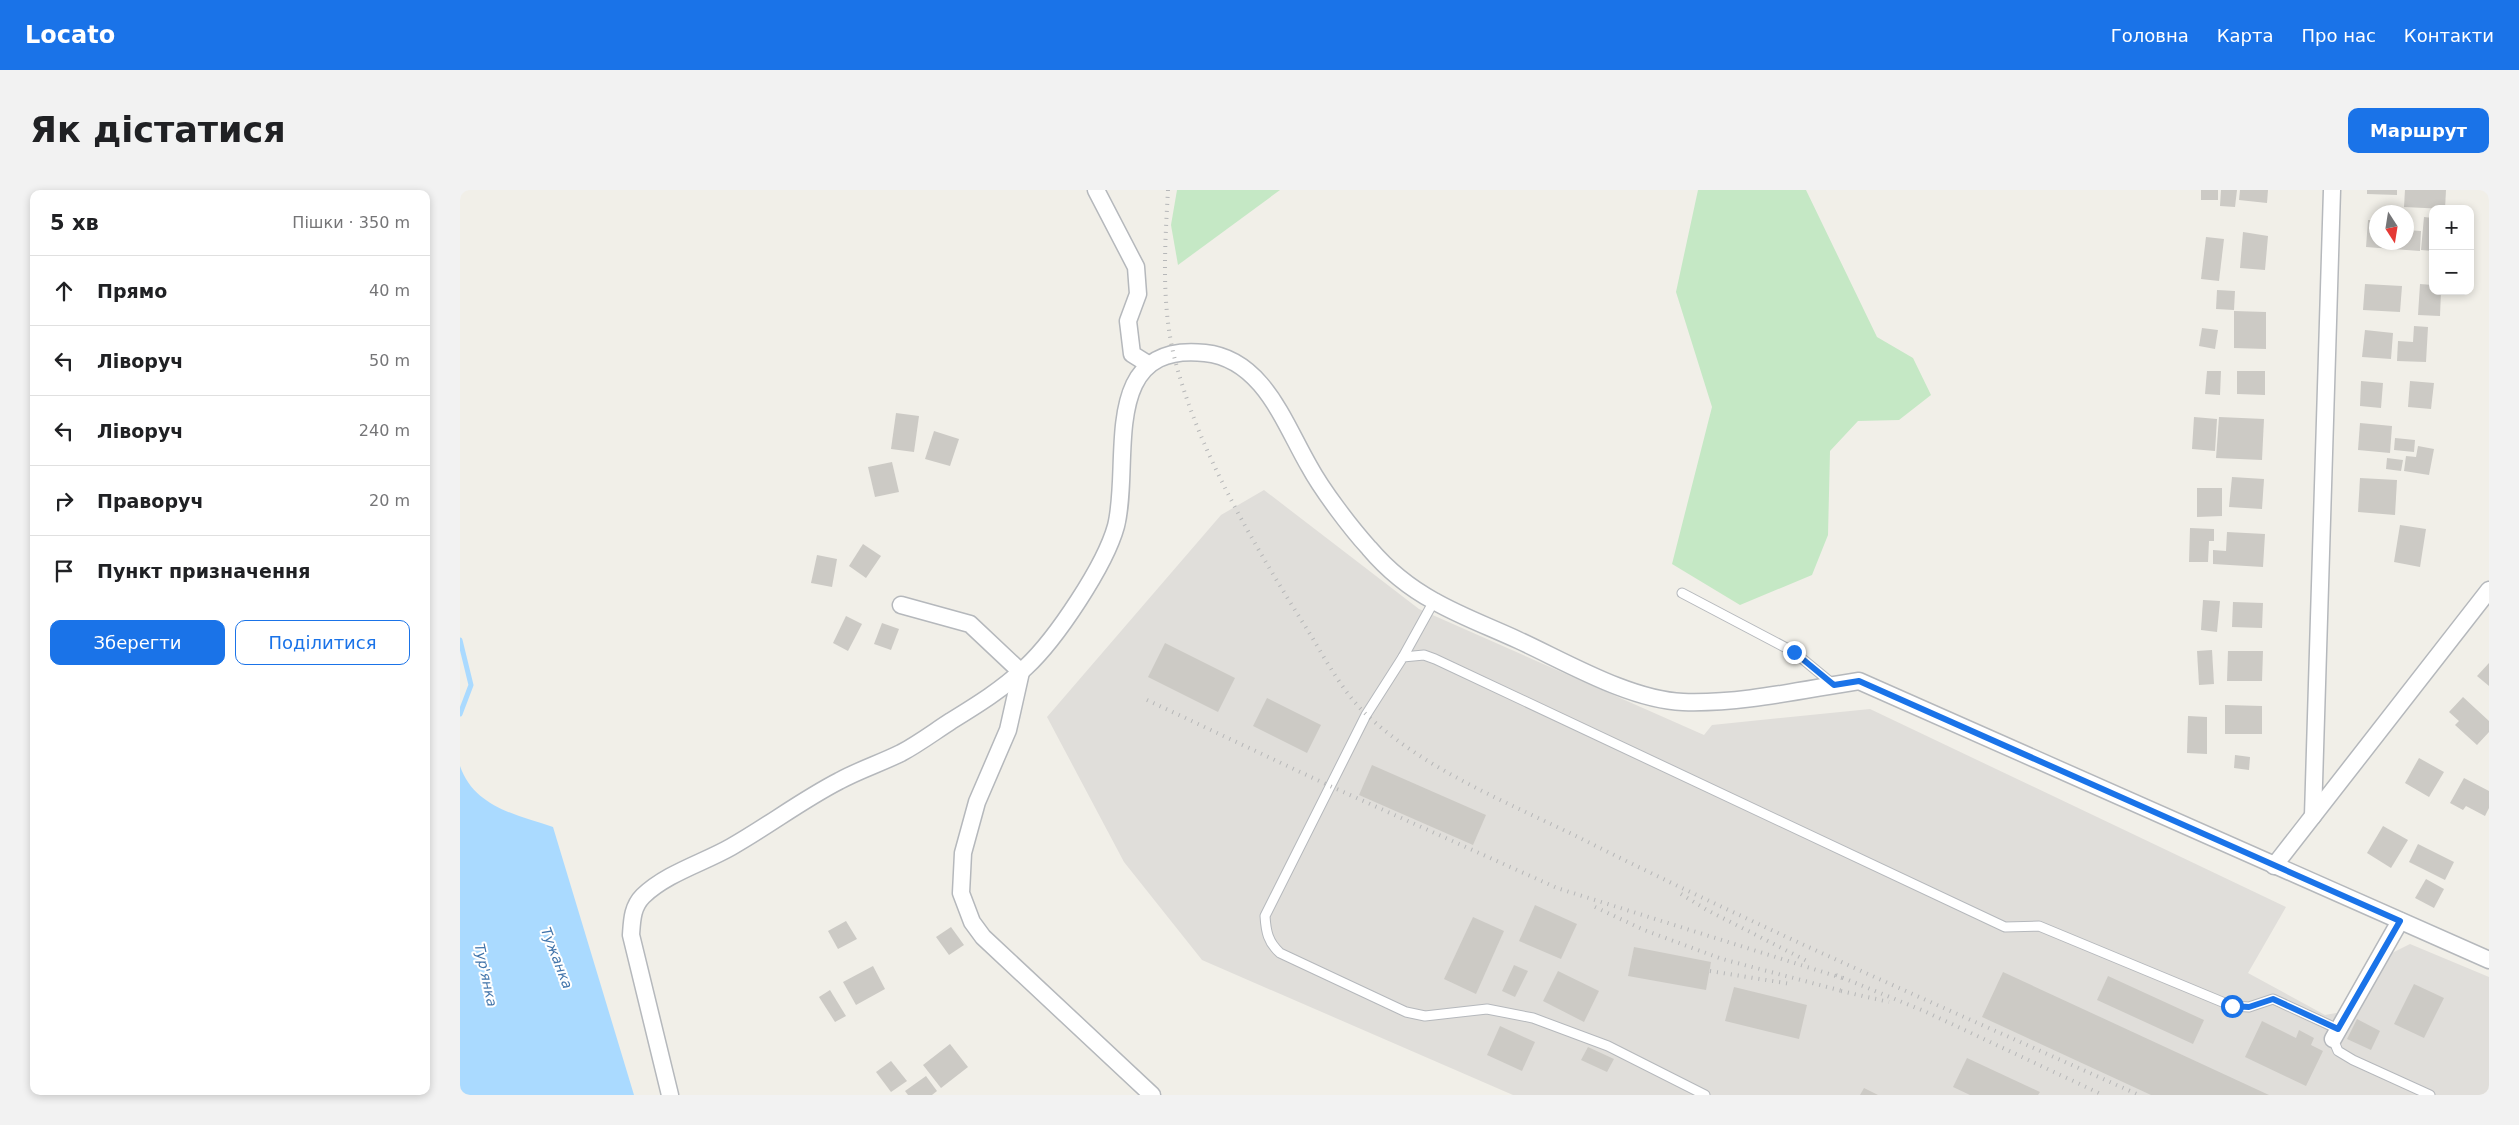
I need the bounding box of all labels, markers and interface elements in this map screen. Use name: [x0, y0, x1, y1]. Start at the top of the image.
text: Locato: [25, 21, 115, 49]
text: Головна: [2111, 25, 2189, 46]
text: Карта: [2217, 25, 2273, 46]
text: Про нас: [2301, 25, 2376, 46]
text: Контакти: [2404, 25, 2494, 46]
button: Маршрут: [2348, 108, 2489, 153]
text: Як дістатися: [30, 110, 286, 150]
north arrow: [2369, 205, 2414, 250]
map controls: [2429, 205, 2474, 295]
button: +: [2429, 205, 2474, 250]
text: 5 хв: [50, 211, 99, 235]
text: Пішки · 350 m: [292, 213, 410, 232]
button: −: [2429, 250, 2474, 295]
icon: ahead: [50, 277, 78, 305]
text: Прямо: [97, 280, 167, 302]
text: 40 m: [369, 281, 410, 300]
icon: left: [50, 347, 78, 375]
text: Ліворуч: [97, 350, 183, 372]
text: 50 m: [369, 351, 410, 370]
icon: left: [50, 417, 78, 445]
text: Ліворуч: [97, 420, 183, 442]
text: 240 m: [359, 421, 410, 440]
icon: right: [50, 487, 78, 515]
text: Праворуч: [97, 490, 203, 512]
text: 20 m: [369, 491, 410, 510]
icon: arrive: [50, 557, 78, 585]
text: Пункт призначення: [97, 560, 310, 582]
button: Зберегти: [50, 620, 225, 665]
button: Поділитися: [235, 620, 410, 665]
route end: [1783, 641, 1806, 664]
water label: Тужанка: [538, 925, 576, 991]
water label: Тур'янка: [472, 942, 500, 1008]
route start: [2221, 995, 2244, 1018]

